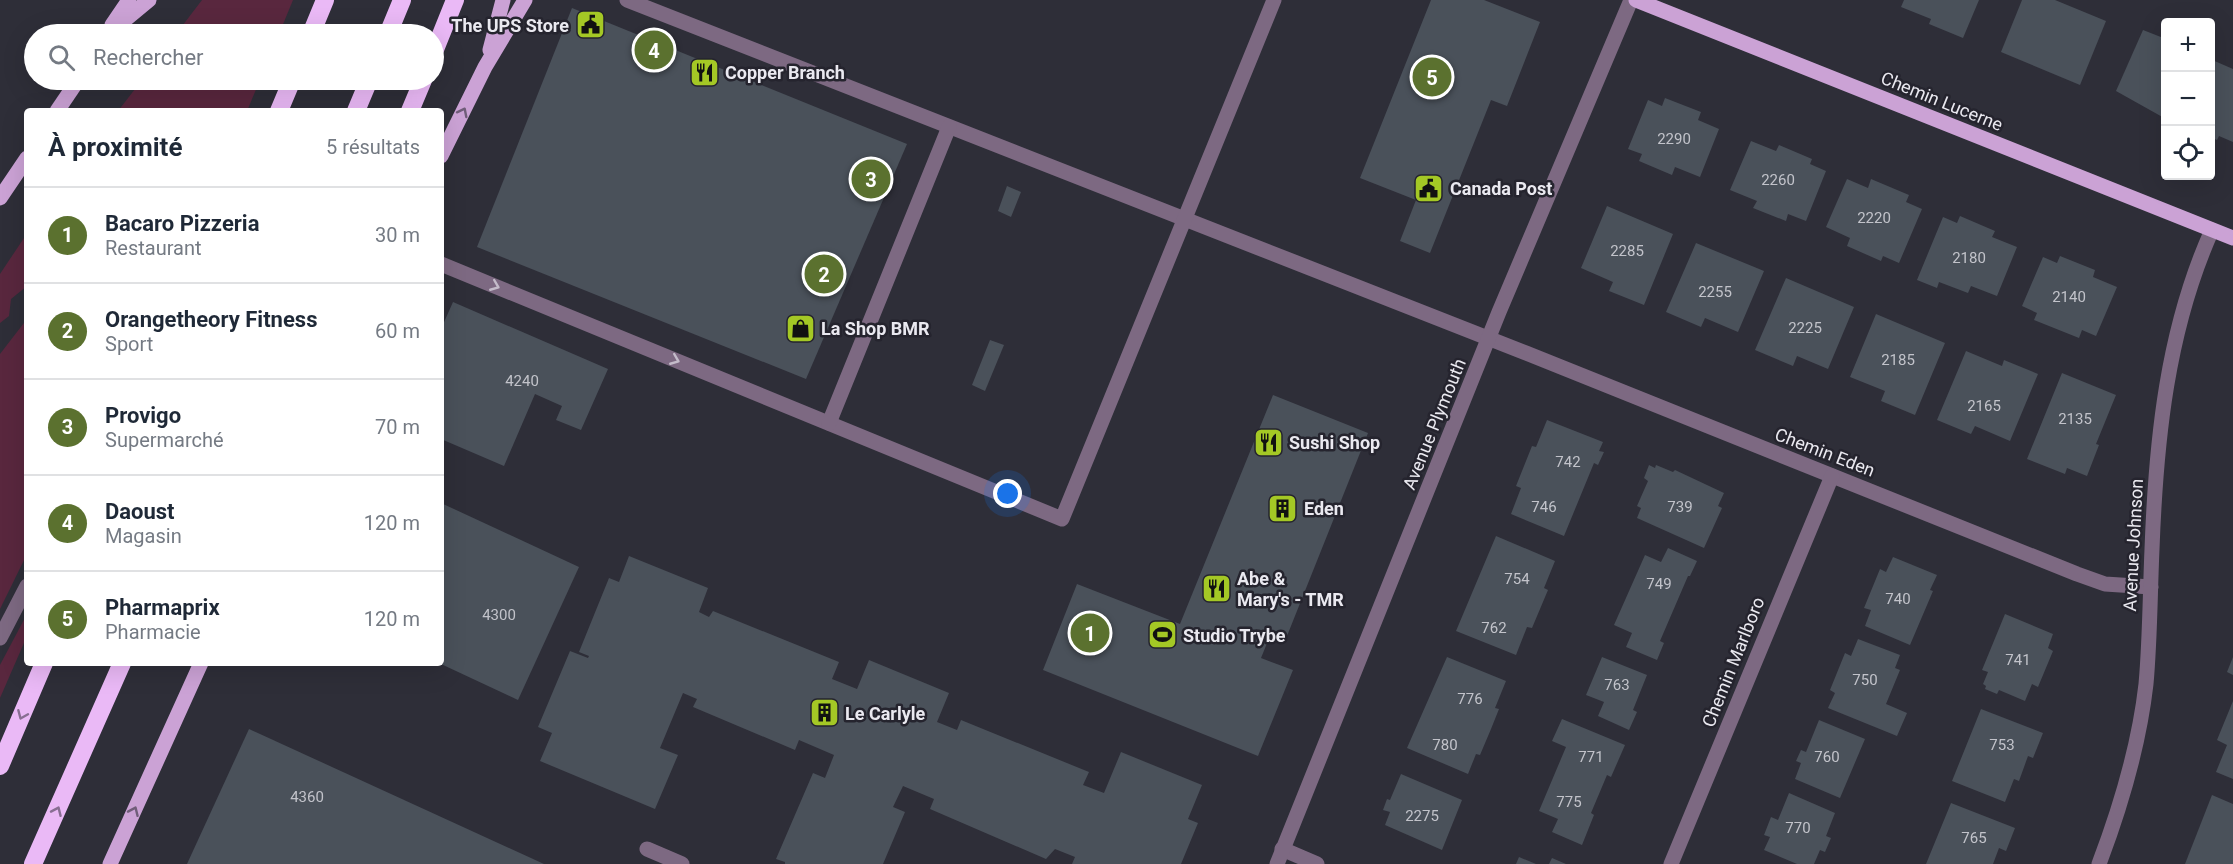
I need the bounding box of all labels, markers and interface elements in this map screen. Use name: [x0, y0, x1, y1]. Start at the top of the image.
public building icon: The UPS Store: [574, 9, 606, 41]
place label: The UPS Store: [451, 15, 569, 36]
map controls: [2161, 18, 2215, 180]
button: +: [2161, 18, 2215, 72]
search box: [24, 24, 444, 90]
pin: 4: [634, 28, 674, 72]
icon: search: [45, 41, 78, 74]
text: Rechercher: [93, 45, 204, 70]
pin: 5: [1412, 54, 1452, 100]
restaurant icon: Copper Branch: [688, 56, 720, 88]
place label: Copper Branch: [725, 62, 845, 83]
street label: Chemin Lucerne: [1878, 67, 2006, 135]
button: −: [2161, 72, 2215, 126]
one-way arrow: [456, 107, 467, 118]
button: locate: [2161, 126, 2215, 180]
house number: 2290: [1657, 130, 1691, 148]
text: À proximité: [48, 132, 182, 162]
text: 5 résultats: [326, 135, 420, 159]
pin: 3: [852, 156, 890, 201]
house number: 2260: [1761, 171, 1795, 189]
public building icon: Canada Post: [1413, 172, 1445, 204]
place label: Canada Post: [1450, 178, 1552, 199]
house number: 2220: [1857, 209, 1891, 227]
text: Bacaro Pizzeria: [105, 211, 259, 236]
text: 1: [62, 223, 73, 247]
text: 30 m: [375, 223, 420, 247]
text: Restaurant: [105, 236, 202, 260]
house number: 2285: [1610, 242, 1644, 260]
house number: 2180: [1952, 249, 1986, 267]
pin: 2: [804, 252, 844, 296]
one-way arrow: [489, 279, 500, 291]
house number: 2255: [1698, 283, 1732, 301]
house number: 2140: [2052, 288, 2086, 306]
text: Orangetheory Fitness: [105, 307, 317, 332]
shop icon: La Shop BMR: [784, 312, 816, 344]
place label: La Shop BMR: [821, 318, 930, 339]
text: 2: [62, 319, 73, 343]
text: 60 m: [375, 319, 420, 343]
house number: 2225: [1788, 319, 1822, 337]
text: Sport: [105, 332, 153, 356]
house number: 2185: [1881, 351, 1915, 369]
one-way arrow: [669, 353, 680, 365]
street label: Avenue Plymouth: [1398, 355, 1470, 493]
house number: 4240: [505, 372, 539, 390]
house number: 2165: [1967, 397, 2001, 415]
text: Provigo: [105, 403, 181, 428]
house number: 2135: [2058, 410, 2092, 428]
text: 3: [62, 415, 73, 439]
text: 70 m: [375, 415, 420, 439]
street label: Chemin Eden: [1772, 423, 1878, 481]
restaurant icon: Sushi Shop: [1252, 426, 1284, 458]
text: Supermarché: [105, 428, 224, 452]
place label: Sushi Shop: [1289, 432, 1380, 453]
house number: 742: [1555, 453, 1581, 471]
street label: Avenue Johnson: [2119, 478, 2147, 612]
your location: [993, 479, 1022, 508]
building icon: Eden: [1267, 492, 1299, 524]
place label: Eden: [1304, 498, 1344, 519]
house number: 746: [1531, 498, 1557, 516]
house number: 739: [1667, 498, 1693, 516]
text: Daoust: [105, 499, 175, 524]
text: 4: [62, 511, 73, 535]
text: 120 m: [364, 511, 420, 535]
text: Magasin: [105, 524, 182, 548]
place label: Abe & Mary's - TMR: [1237, 568, 1344, 610]
house number: 754: [1504, 570, 1530, 588]
restaurant icon: Abe & Mary's - TMR: [1200, 572, 1232, 604]
house number: 749: [1646, 575, 1672, 593]
house number: 740: [1885, 590, 1911, 608]
street label: Chemin Marlboro: [1697, 594, 1769, 730]
text: Pharmaprix: [105, 595, 220, 620]
house number: 4300: [482, 606, 516, 624]
text: 5: [62, 607, 73, 631]
text: 120 m: [364, 607, 420, 631]
pin: 1: [1070, 610, 1110, 656]
sports icon: Studio Trybe: [1146, 619, 1178, 651]
house number: 762: [1481, 619, 1507, 637]
text: Pharmacie: [105, 620, 201, 644]
place label: Studio Trybe: [1183, 625, 1286, 646]
house number: 741: [2005, 651, 2031, 669]
house number: 750: [1852, 671, 1878, 689]
house number: 763: [1604, 676, 1630, 694]
house number: 776: [1457, 690, 1483, 708]
building icon: Le Carlyle: [808, 697, 840, 729]
place label: Le Carlyle: [845, 703, 926, 724]
one-way arrow: [17, 708, 29, 719]
house number: 780: [1432, 736, 1458, 754]
house number: 753: [1989, 736, 2015, 754]
house number: 771: [1578, 748, 1604, 766]
house number: 760: [1814, 748, 1840, 766]
house number: 4360: [290, 788, 324, 806]
house number: 775: [1556, 793, 1582, 811]
one-way arrow: [50, 806, 62, 817]
one-way arrow: [126, 806, 138, 817]
house number: 2275: [1405, 807, 1439, 825]
house number: 770: [1785, 819, 1811, 837]
house number: 765: [1961, 829, 1987, 847]

